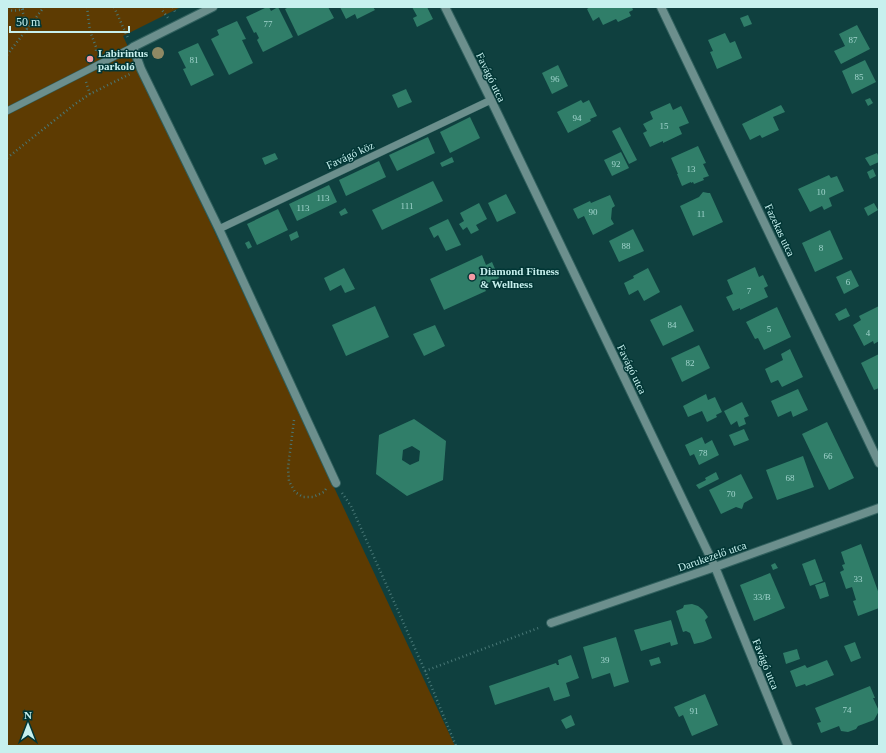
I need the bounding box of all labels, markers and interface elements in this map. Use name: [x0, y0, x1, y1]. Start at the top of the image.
scale bar: [10, 8, 129, 34]
text: 50 m: [16, 15, 41, 29]
house number: 77: [264, 19, 273, 29]
house number: 87: [849, 35, 858, 45]
place label: Labirintus parkoló: [98, 47, 149, 72]
street label: Favágó utca: [474, 50, 508, 104]
marker: Labirintus parkoló: [85, 54, 95, 64]
house number: 81: [190, 55, 199, 65]
house number: 85: [855, 72, 864, 82]
house number: 96: [551, 74, 560, 84]
house number: 94: [573, 113, 582, 123]
house number: 15: [660, 121, 669, 131]
street label: Favágó köz: [324, 139, 376, 171]
house number: 92: [612, 159, 621, 169]
house number: 13: [687, 164, 696, 174]
house number: 10: [817, 187, 826, 197]
house number: 113: [316, 193, 330, 203]
house number: 111: [401, 201, 413, 211]
street label: Fazekas utca: [763, 202, 797, 258]
house number: 113: [296, 203, 310, 213]
house number: 90: [589, 207, 598, 217]
house number: 11: [697, 209, 705, 219]
house number: 88: [622, 241, 631, 251]
house number: 8: [819, 243, 824, 253]
place label: Diamond Fitness & Wellness: [480, 265, 560, 290]
marker: Diamond Fitness & Wellness: [467, 272, 477, 282]
house number: 6: [846, 277, 851, 287]
house number: 7: [747, 286, 752, 296]
house number: 84: [668, 320, 677, 330]
house number: 5: [767, 324, 772, 334]
house number: 4: [866, 328, 871, 338]
street label: Favágó utca: [615, 342, 649, 396]
house number: 82: [686, 358, 695, 368]
house number: 78: [699, 448, 708, 458]
house number: 66: [824, 451, 833, 461]
house number: 68: [786, 473, 795, 483]
house number: 70: [727, 489, 736, 499]
street label: Darukezelő utca: [676, 539, 748, 573]
house number: 33: [854, 574, 863, 584]
house number: 33/B: [753, 592, 771, 602]
street label: Favágó utca: [750, 637, 782, 691]
house number: 39: [601, 655, 610, 665]
north arrow: [8, 705, 48, 745]
house number: 74: [843, 705, 852, 715]
house number: 91: [690, 706, 699, 716]
text: N: [24, 709, 32, 721]

